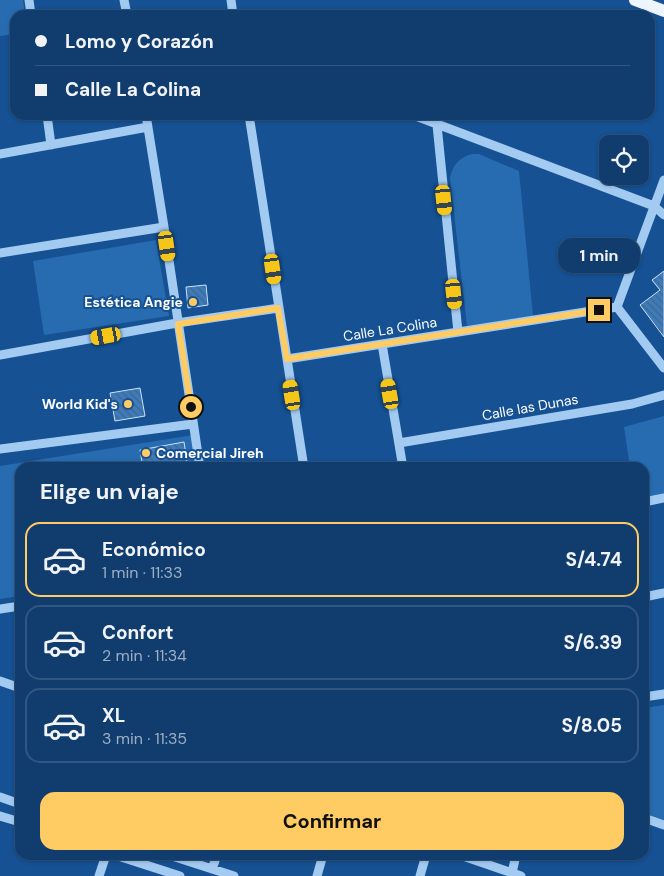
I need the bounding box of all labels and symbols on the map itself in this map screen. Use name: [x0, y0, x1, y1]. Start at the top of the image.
car: [434, 184, 453, 216]
car: [157, 230, 176, 262]
callout: 1 min: [558, 238, 640, 272]
car: [263, 253, 282, 285]
car: [444, 278, 463, 310]
place label: Estética Angie: [84, 293, 183, 311]
marker: Estética Angie: [187, 296, 199, 308]
route end: [588, 299, 610, 321]
street label: Calle La Colina: [342, 313, 438, 345]
car: [89, 326, 122, 346]
car: [380, 378, 399, 410]
car: [282, 379, 301, 411]
street label: Calle las Dunas: [480, 390, 580, 424]
place label: World Kid's: [42, 395, 118, 413]
route start: [180, 396, 202, 418]
marker: World Kid's: [122, 398, 134, 410]
place label: Comercial Jireh: [156, 444, 264, 462]
marker: Comercial Jireh: [140, 447, 152, 459]

